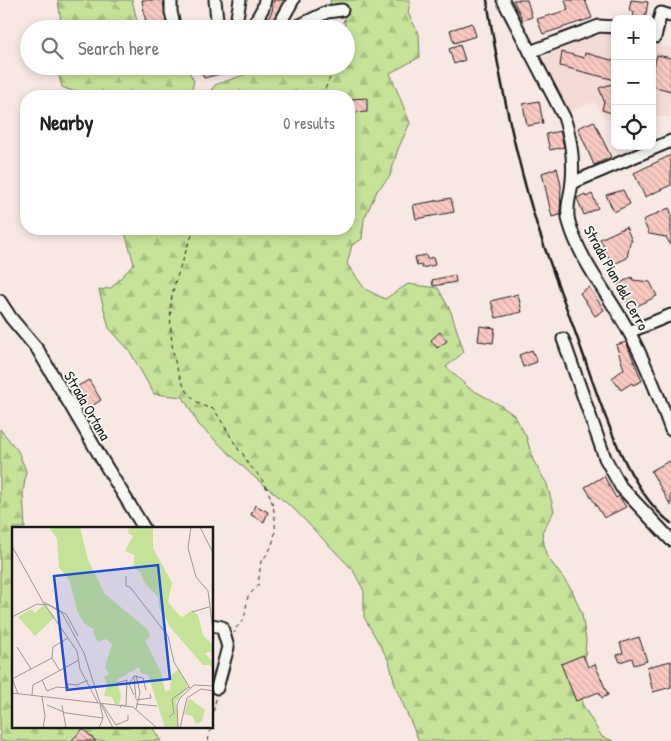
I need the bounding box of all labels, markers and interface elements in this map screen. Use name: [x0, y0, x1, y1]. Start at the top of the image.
map controls: [611, 15, 656, 150]
button: +: [611, 15, 656, 60]
search box: [20, 20, 355, 75]
icon: search: [38, 34, 66, 62]
text: Search here: [78, 35, 159, 61]
button: −: [611, 60, 656, 105]
button: locate: [611, 105, 656, 150]
text: Nearby: [40, 108, 93, 137]
text: 0 results: [283, 112, 335, 134]
street label: Strada Pian del Cerro: [579, 222, 654, 334]
street label: Strada Ortana: [59, 367, 116, 444]
inset map: [12, 527, 214, 728]

